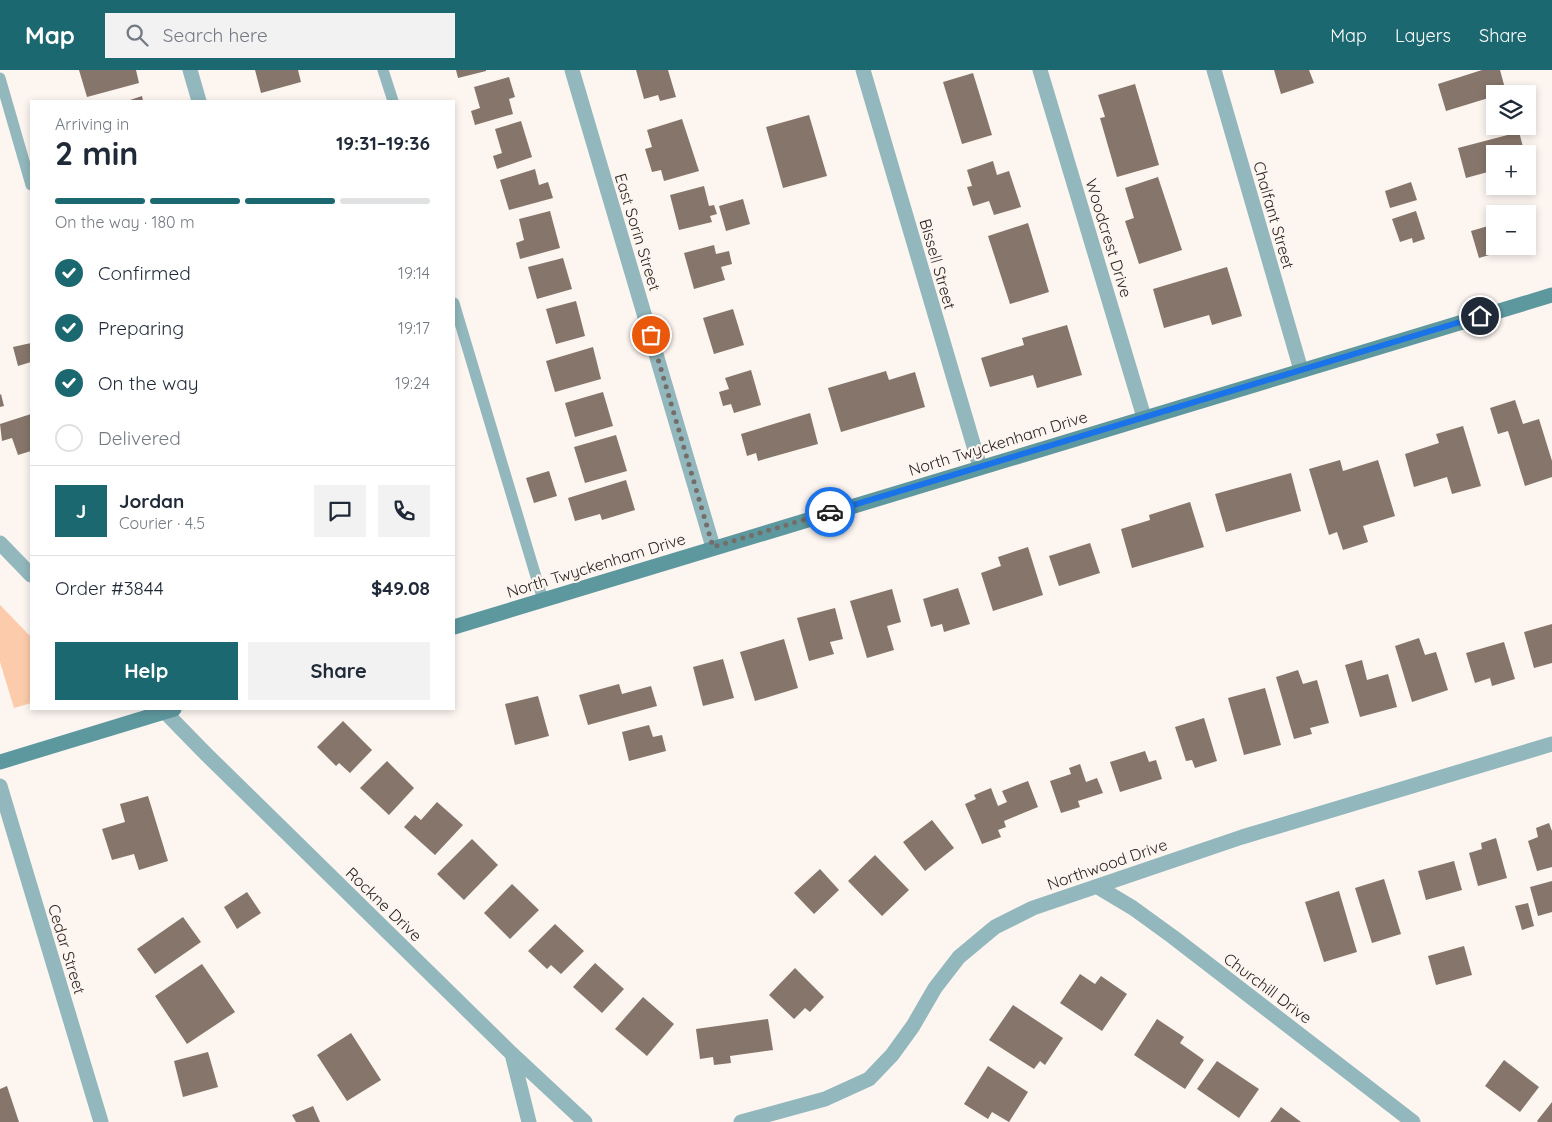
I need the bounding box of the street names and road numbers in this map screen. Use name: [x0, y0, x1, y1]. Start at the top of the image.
street label: Chalfant Street: [1249, 159, 1299, 271]
street label: East Sorin Street: [611, 171, 665, 293]
street label: Woodcrest Drive: [1081, 176, 1137, 300]
street label: Bissell Street: [916, 216, 960, 312]
street label: North Twyckenham Drive: [906, 406, 1090, 480]
street label: North Twyckenham Drive: [504, 528, 688, 602]
street label: Northwood Drive: [1044, 834, 1170, 894]
street label: Rockne Drive: [342, 863, 426, 945]
street label: Cedar Street: [44, 902, 90, 996]
street label: Churchill Drive: [1220, 948, 1316, 1028]

